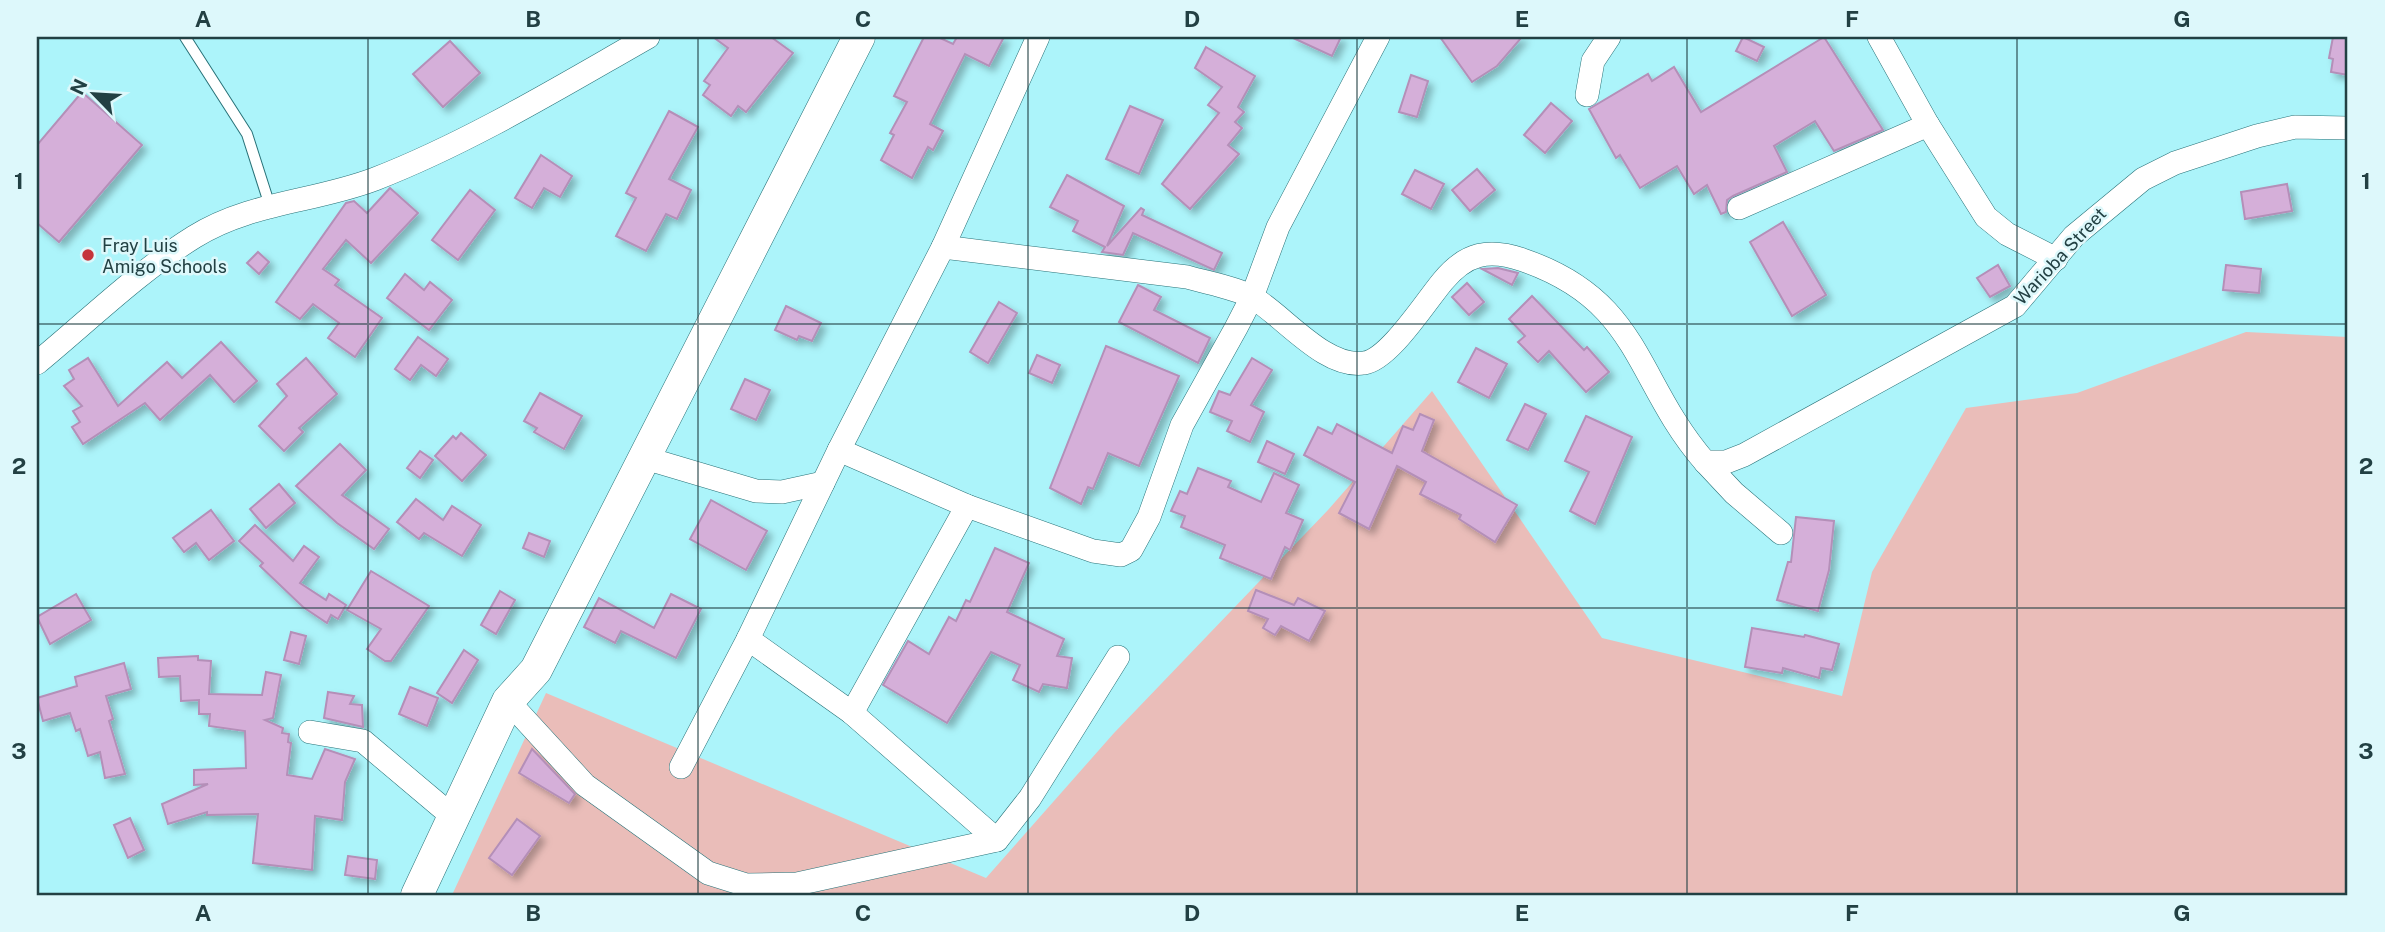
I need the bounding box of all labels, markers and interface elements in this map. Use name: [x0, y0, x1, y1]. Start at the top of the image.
text: A: [195, 5, 212, 32]
text: B: [525, 5, 541, 32]
text: C: [855, 5, 871, 32]
text: D: [1184, 5, 1200, 32]
text: E: [1515, 5, 1529, 32]
text: F: [1845, 5, 1859, 32]
text: G: [2173, 5, 2191, 32]
north arrow: [60, 60, 130, 130]
text: N: [65, 75, 92, 98]
text: 1: [14, 167, 24, 194]
text: 1: [2361, 167, 2371, 194]
street label: Warioba Street: [2010, 203, 2110, 309]
place label: Fray Luis Amigo Schools: [102, 235, 227, 277]
marker: Fray Luis Amigo Schools: [80, 247, 96, 263]
text: 2: [12, 452, 26, 479]
text: 2: [2359, 452, 2373, 479]
text: 3: [11, 737, 27, 764]
text: 3: [2358, 737, 2374, 764]
text: A: [195, 899, 212, 926]
text: B: [525, 899, 541, 926]
text: C: [855, 899, 871, 926]
text: D: [1184, 899, 1200, 926]
text: E: [1515, 899, 1529, 926]
text: F: [1845, 899, 1859, 926]
text: G: [2173, 899, 2191, 926]

